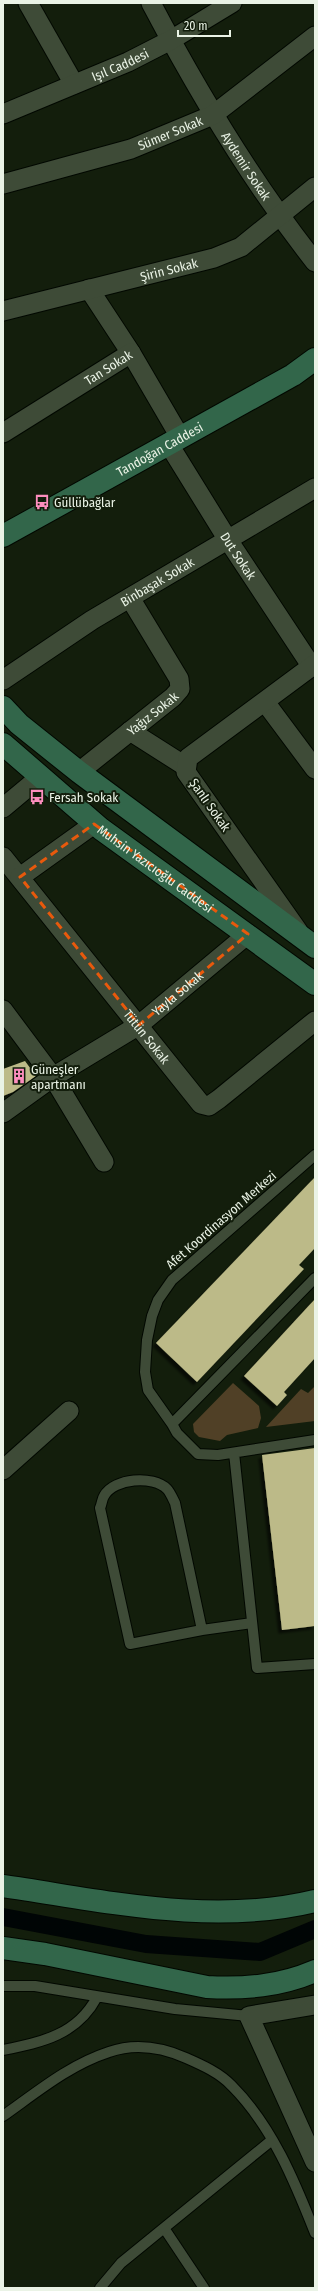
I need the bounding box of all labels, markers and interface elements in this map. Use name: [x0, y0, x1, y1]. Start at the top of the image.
scale bar: [178, 12, 230, 38]
text: 20 m: [184, 19, 208, 33]
street label: Işıl Caddesi: [89, 45, 151, 84]
street label: Sümer Sokak: [135, 112, 206, 153]
street label: Aydemir Sokak: [219, 129, 275, 204]
street label: Şirin Sokak: [138, 255, 200, 284]
street label: Tan Sokak: [82, 346, 136, 388]
street label: Tandoğan Caddesi: [114, 419, 205, 479]
bus stop icon: Güllübağlar: [33, 493, 51, 511]
place label: Güllübağlar: [54, 495, 116, 510]
street label: Dut Sokak: [218, 529, 260, 583]
street label: Binbaşak Sokak: [118, 553, 197, 609]
street label: Yağız Sokak: [124, 688, 182, 738]
street label: Şanlı Sokak: [186, 776, 234, 835]
bus stop icon: Fersah Sokak: [28, 788, 46, 806]
place label: Fersah Sokak: [49, 790, 119, 805]
street label: Muhsin Yazıcıoğlu Caddesi: [95, 822, 216, 915]
street label: Yayla Sokak: [149, 967, 207, 1019]
street label: Tütün Sokak: [121, 1006, 174, 1067]
place label: Güneşler apartmanı: [31, 1062, 86, 1092]
building icon: Güneşler apartmanı: [10, 1067, 28, 1085]
street label: Afet Koordinasyon Merkezi: [163, 1168, 279, 1272]

